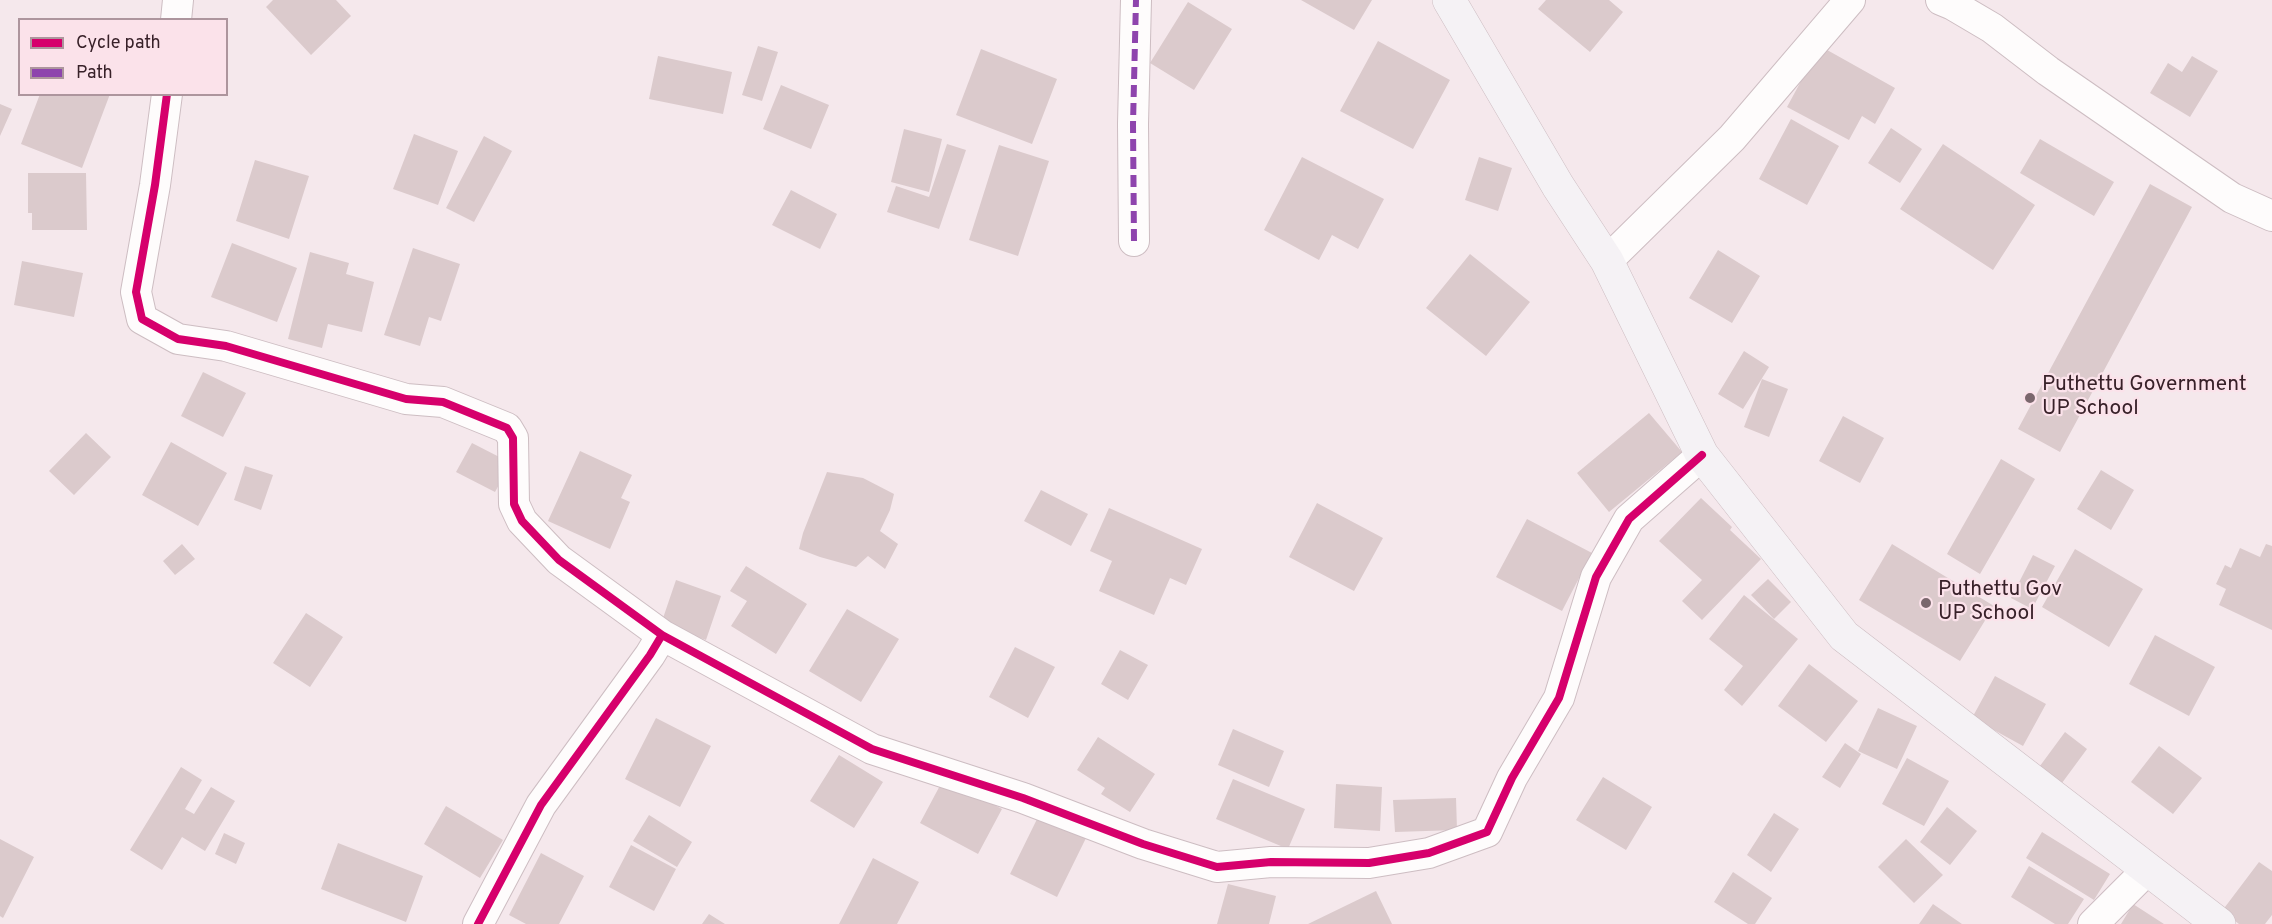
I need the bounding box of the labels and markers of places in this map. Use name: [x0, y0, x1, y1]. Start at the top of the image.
place label: Puthettu Government UP School: [2042, 373, 2247, 423]
marker: Puthettu Government UP School: [2023, 391, 2037, 405]
place label: Puthettu Gov UP School: [1938, 578, 2062, 628]
marker: Puthettu Gov UP School: [1919, 596, 1933, 610]

